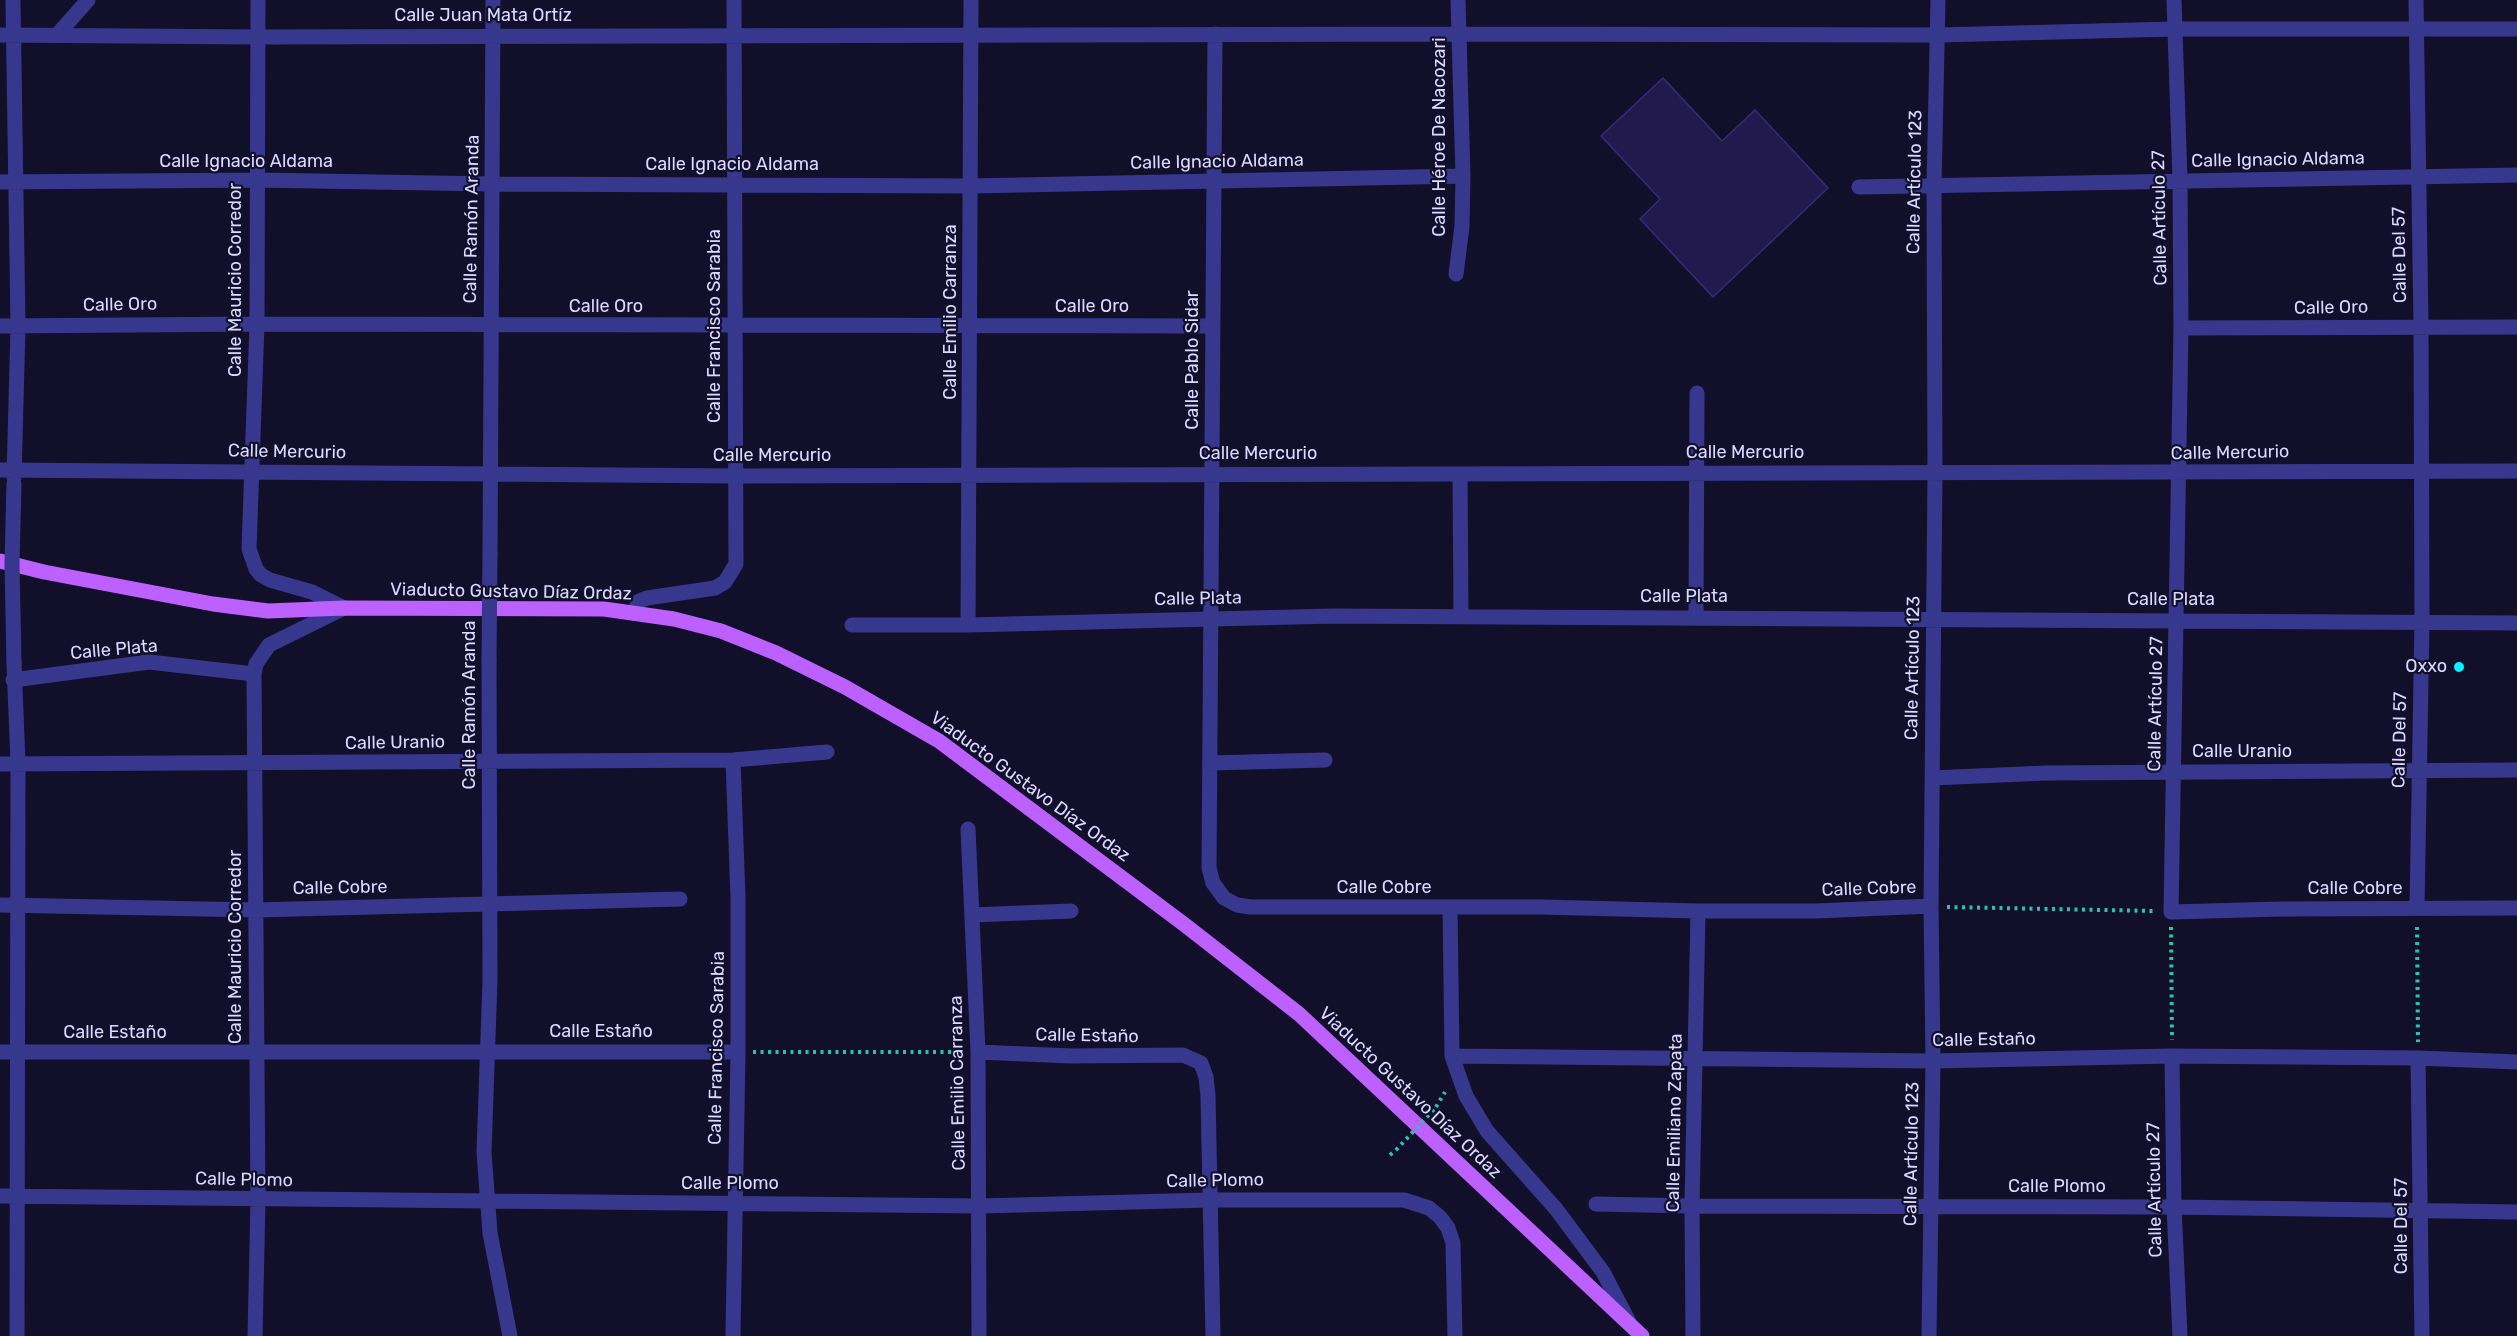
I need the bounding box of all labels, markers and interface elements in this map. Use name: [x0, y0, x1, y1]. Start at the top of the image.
street label: Calle Juan Mata Ortíz: [394, 5, 572, 27]
street label: Calle Héroe De Nacozari: [1429, 37, 1451, 237]
street label: Calle Artículo 123: [1903, 110, 1927, 254]
street label: Calle Ramón Aranda: [460, 134, 484, 304]
street label: Calle Ignacio Aldama: [2191, 148, 2365, 172]
street label: Calle Ignacio Aldama: [1130, 150, 1304, 174]
street label: Calle Artículo 27: [2148, 150, 2172, 286]
street label: Calle Ignacio Aldama: [159, 151, 333, 173]
street label: Calle Ignacio Aldama: [645, 154, 819, 176]
street label: Calle Mauricio Corredor: [225, 183, 247, 377]
street label: Calle Del 57: [2388, 207, 2412, 303]
street label: Calle Emilio Carranza: [940, 224, 962, 400]
street label: Calle Francisco Sarabia: [704, 229, 726, 423]
street label: Calle Pablo Sidar: [1182, 290, 1204, 430]
street label: Calle Oro: [83, 294, 157, 316]
street label: Calle Oro: [569, 296, 643, 318]
street label: Calle Oro: [1055, 296, 1129, 318]
street label: Calle Oro: [2294, 297, 2368, 319]
street label: Calle Mercurio: [228, 440, 346, 464]
street label: Calle Mercurio: [2171, 441, 2289, 465]
street label: Calle Mercurio: [1686, 442, 1804, 464]
street label: Calle Mercurio: [1199, 443, 1317, 465]
street label: Calle Mercurio: [713, 445, 831, 467]
street label: Viaducto Gustavo Díaz Ordaz: [390, 579, 632, 605]
street label: Calle Plata: [1640, 586, 1728, 608]
street label: Calle Plata: [1154, 587, 1242, 611]
street label: Calle Plata: [2127, 589, 2215, 611]
street label: Calle Artículo 123: [1901, 596, 1925, 740]
street label: Calle Ramón Aranda: [459, 621, 481, 789]
street label: Calle Plata: [69, 635, 159, 665]
street label: Calle Artículo 27: [2144, 636, 2168, 772]
place label: Oxxo: [2405, 656, 2447, 678]
marker: Oxxo: [2452, 660, 2466, 674]
street label: Calle Del 57: [2388, 692, 2412, 788]
street label: Viaducto Gustavo Díaz Ordaz: [926, 707, 1134, 867]
street label: Calle Uranio: [345, 731, 445, 755]
street label: Calle Uranio: [2192, 741, 2292, 763]
street label: Calle Mauricio Corredor: [225, 850, 247, 1044]
street label: Calle Cobre: [292, 876, 388, 900]
street label: Calle Cobre: [1337, 877, 1431, 899]
street label: Calle Cobre: [1821, 877, 1917, 901]
street label: Calle Cobre: [2308, 878, 2402, 900]
street label: Calle Francisco Sarabia: [705, 951, 729, 1145]
street label: Calle Emilio Carranza: [946, 995, 970, 1171]
street label: Viaducto Gustavo Díaz Ordaz: [1314, 1003, 1506, 1183]
street label: Calle Estaño: [549, 1021, 653, 1043]
street label: Calle Estaño: [63, 1022, 167, 1044]
street label: Calle Estaño: [1035, 1024, 1139, 1048]
street label: Calle Estaño: [1932, 1028, 2036, 1052]
street label: Calle Emiliano Zapata: [1663, 1033, 1687, 1213]
street label: Calle Artículo 123: [1900, 1082, 1924, 1226]
street label: Calle Artículo 27: [2143, 1122, 2167, 1258]
street label: Calle Plomo: [195, 1168, 293, 1192]
street label: Calle Plomo: [1166, 1169, 1264, 1193]
street label: Calle Plomo: [681, 1173, 779, 1195]
street label: Calle Plomo: [2008, 1176, 2106, 1198]
street label: Calle Del 57: [2391, 1178, 2413, 1274]

